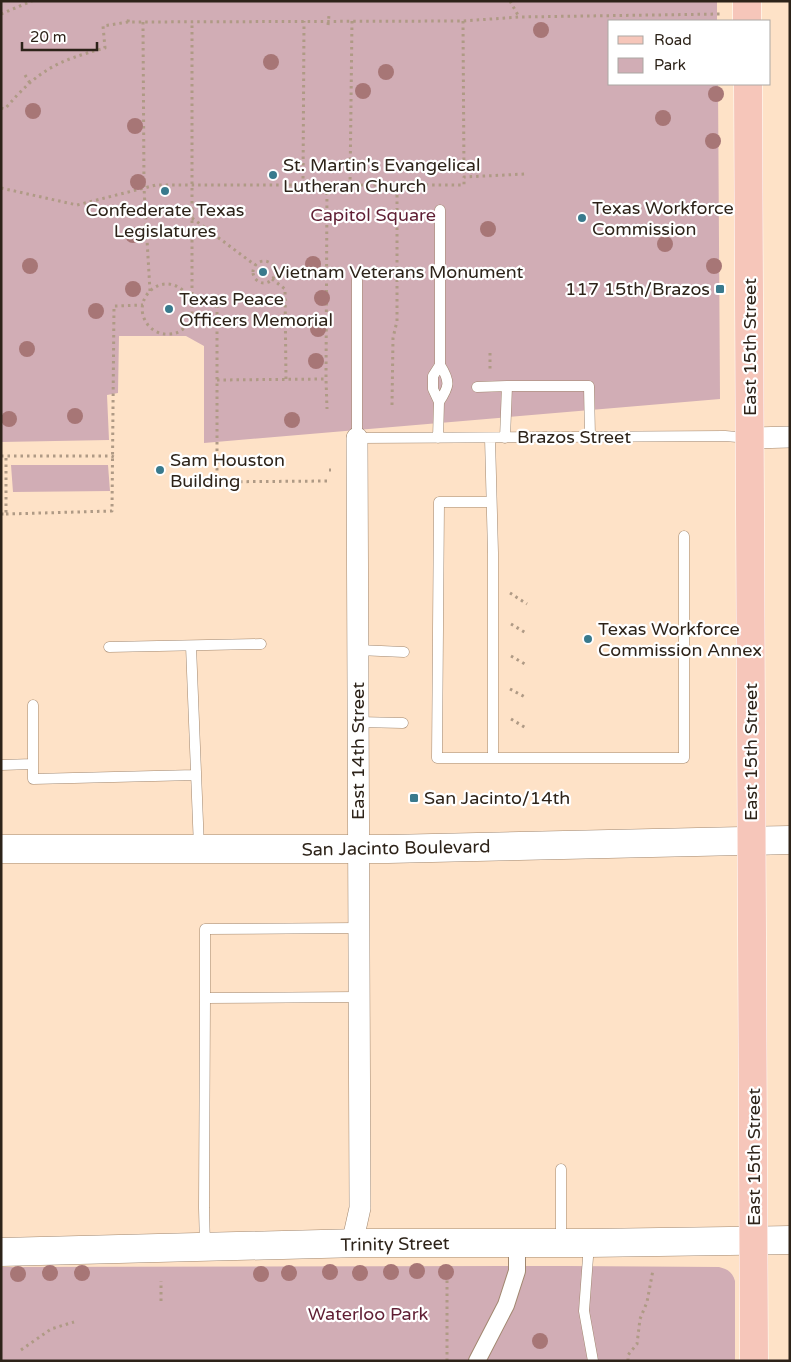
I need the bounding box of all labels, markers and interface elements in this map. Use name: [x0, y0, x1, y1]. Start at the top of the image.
scale bar: [22, 20, 98, 52]
legend: [608, 20, 771, 85]
text: 20 m: [30, 28, 67, 46]
text: Road: [654, 31, 692, 49]
text: Park: [654, 56, 686, 74]
place label: St. Martin's Evangelical Lutheran Church: [283, 154, 480, 197]
marker: St. Martin's Evangelical Lutheran Church: [267, 169, 279, 181]
marker: Confederate Texas Legislatures: [159, 185, 171, 197]
place label: Texas Workforce Commission: [592, 197, 734, 240]
place label: Confederate Texas Legislatures: [86, 199, 244, 242]
park label: Capitol Square: [310, 204, 436, 226]
marker: Texas Workforce Commission: [576, 212, 588, 224]
place label: Vietnam Veterans Monument: [273, 261, 523, 283]
marker: Vietnam Veterans Monument: [257, 266, 269, 278]
place label: 117 15th/Brazos: [565, 278, 710, 300]
street label: East 15th Street: [739, 278, 761, 416]
marker: 117 15th/Brazos: [714, 283, 726, 295]
place label: Texas Peace Officers Memorial: [179, 288, 333, 331]
marker: Texas Peace Officers Memorial: [163, 303, 175, 315]
street label: Brazos Street: [517, 426, 631, 448]
place label: Sam Houston Building: [170, 449, 285, 492]
marker: Sam Houston Building: [154, 464, 166, 476]
place label: Texas Workforce Commission Annex: [598, 618, 762, 661]
marker: Texas Workforce Commission Annex: [582, 633, 594, 645]
street label: East 14th Street: [347, 682, 369, 820]
street label: East 15th Street: [740, 683, 762, 821]
place label: San Jacinto/14th: [424, 787, 570, 809]
marker: San Jacinto/14th: [408, 792, 420, 804]
street label: San Jacinto Boulevard: [301, 835, 491, 861]
street label: East 15th Street: [743, 1088, 765, 1226]
street label: Trinity Street: [340, 1232, 450, 1256]
park label: Waterloo Park: [308, 1303, 429, 1325]

